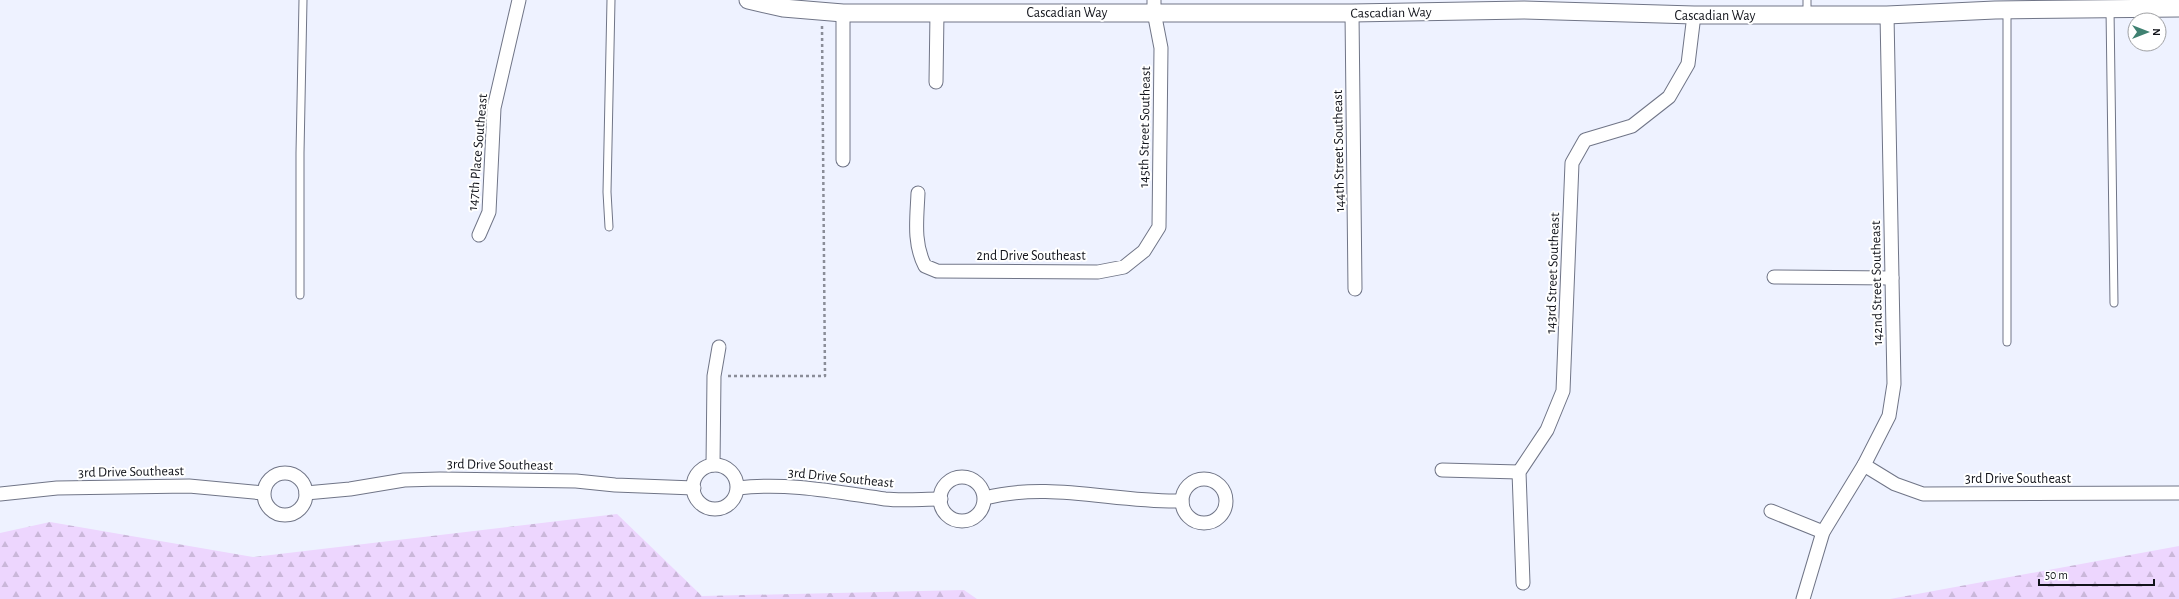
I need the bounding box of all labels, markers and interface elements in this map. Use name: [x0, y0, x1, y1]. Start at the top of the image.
street label: Cascadian Way: [1350, 5, 1432, 21]
street label: Cascadian Way: [1026, 6, 1108, 20]
street label: Cascadian Way: [1674, 9, 1756, 23]
north arrow: [2127, 12, 2167, 52]
text: N: [2151, 28, 2162, 36]
street label: 145th Street Southeast: [1137, 66, 1153, 188]
street label: 144th Street Southeast: [1331, 89, 1347, 212]
street label: 147th Place Southeast: [466, 92, 490, 211]
street label: 143rd Street Southeast: [1544, 212, 1562, 334]
street label: 142nd Street Southeast: [1869, 220, 1885, 345]
street label: 2nd Drive Southeast: [976, 249, 1086, 263]
street label: 3rd Drive Southeast: [447, 457, 554, 473]
street label: 3rd Drive Southeast: [78, 464, 185, 480]
street label: 3rd Drive Southeast: [787, 465, 895, 491]
street label: 3rd Drive Southeast: [1965, 472, 2071, 486]
scale bar: [2039, 561, 2154, 587]
text: 50 m: [2045, 569, 2068, 581]

